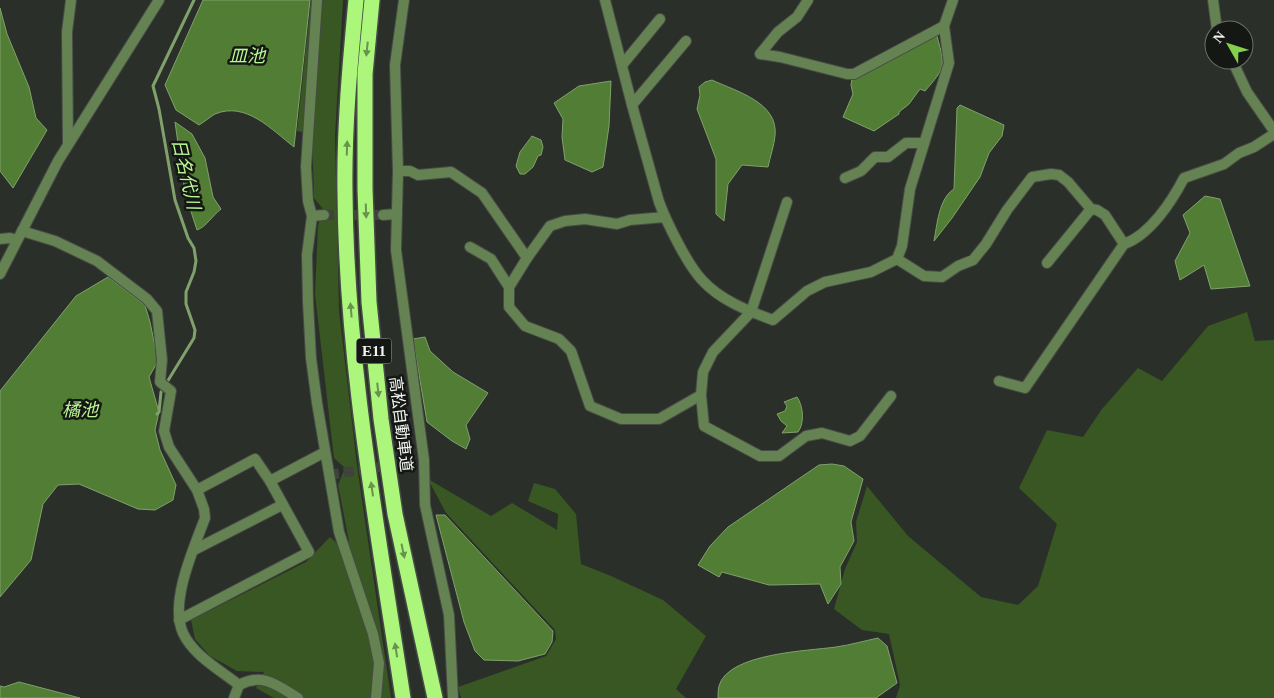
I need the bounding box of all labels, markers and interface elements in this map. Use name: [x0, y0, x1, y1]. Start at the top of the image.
north arrow: [1204, 20, 1254, 70]
text: N: [1210, 28, 1228, 46]
one-way arrow: [363, 41, 371, 57]
water label: 皿池: [229, 46, 267, 66]
water label: 日名代川: [168, 137, 204, 213]
one-way arrow: [343, 140, 351, 156]
one-way arrow: [362, 203, 370, 219]
one-way arrow: [347, 302, 355, 318]
road number: E11: [356, 338, 392, 364]
street label: 高松自動車道: [387, 375, 415, 473]
one-way arrow: [374, 383, 382, 399]
water label: 橘池: [62, 400, 100, 420]
one-way arrow: [367, 481, 375, 497]
one-way arrow: [399, 543, 407, 558]
one-way arrow: [391, 641, 399, 657]

